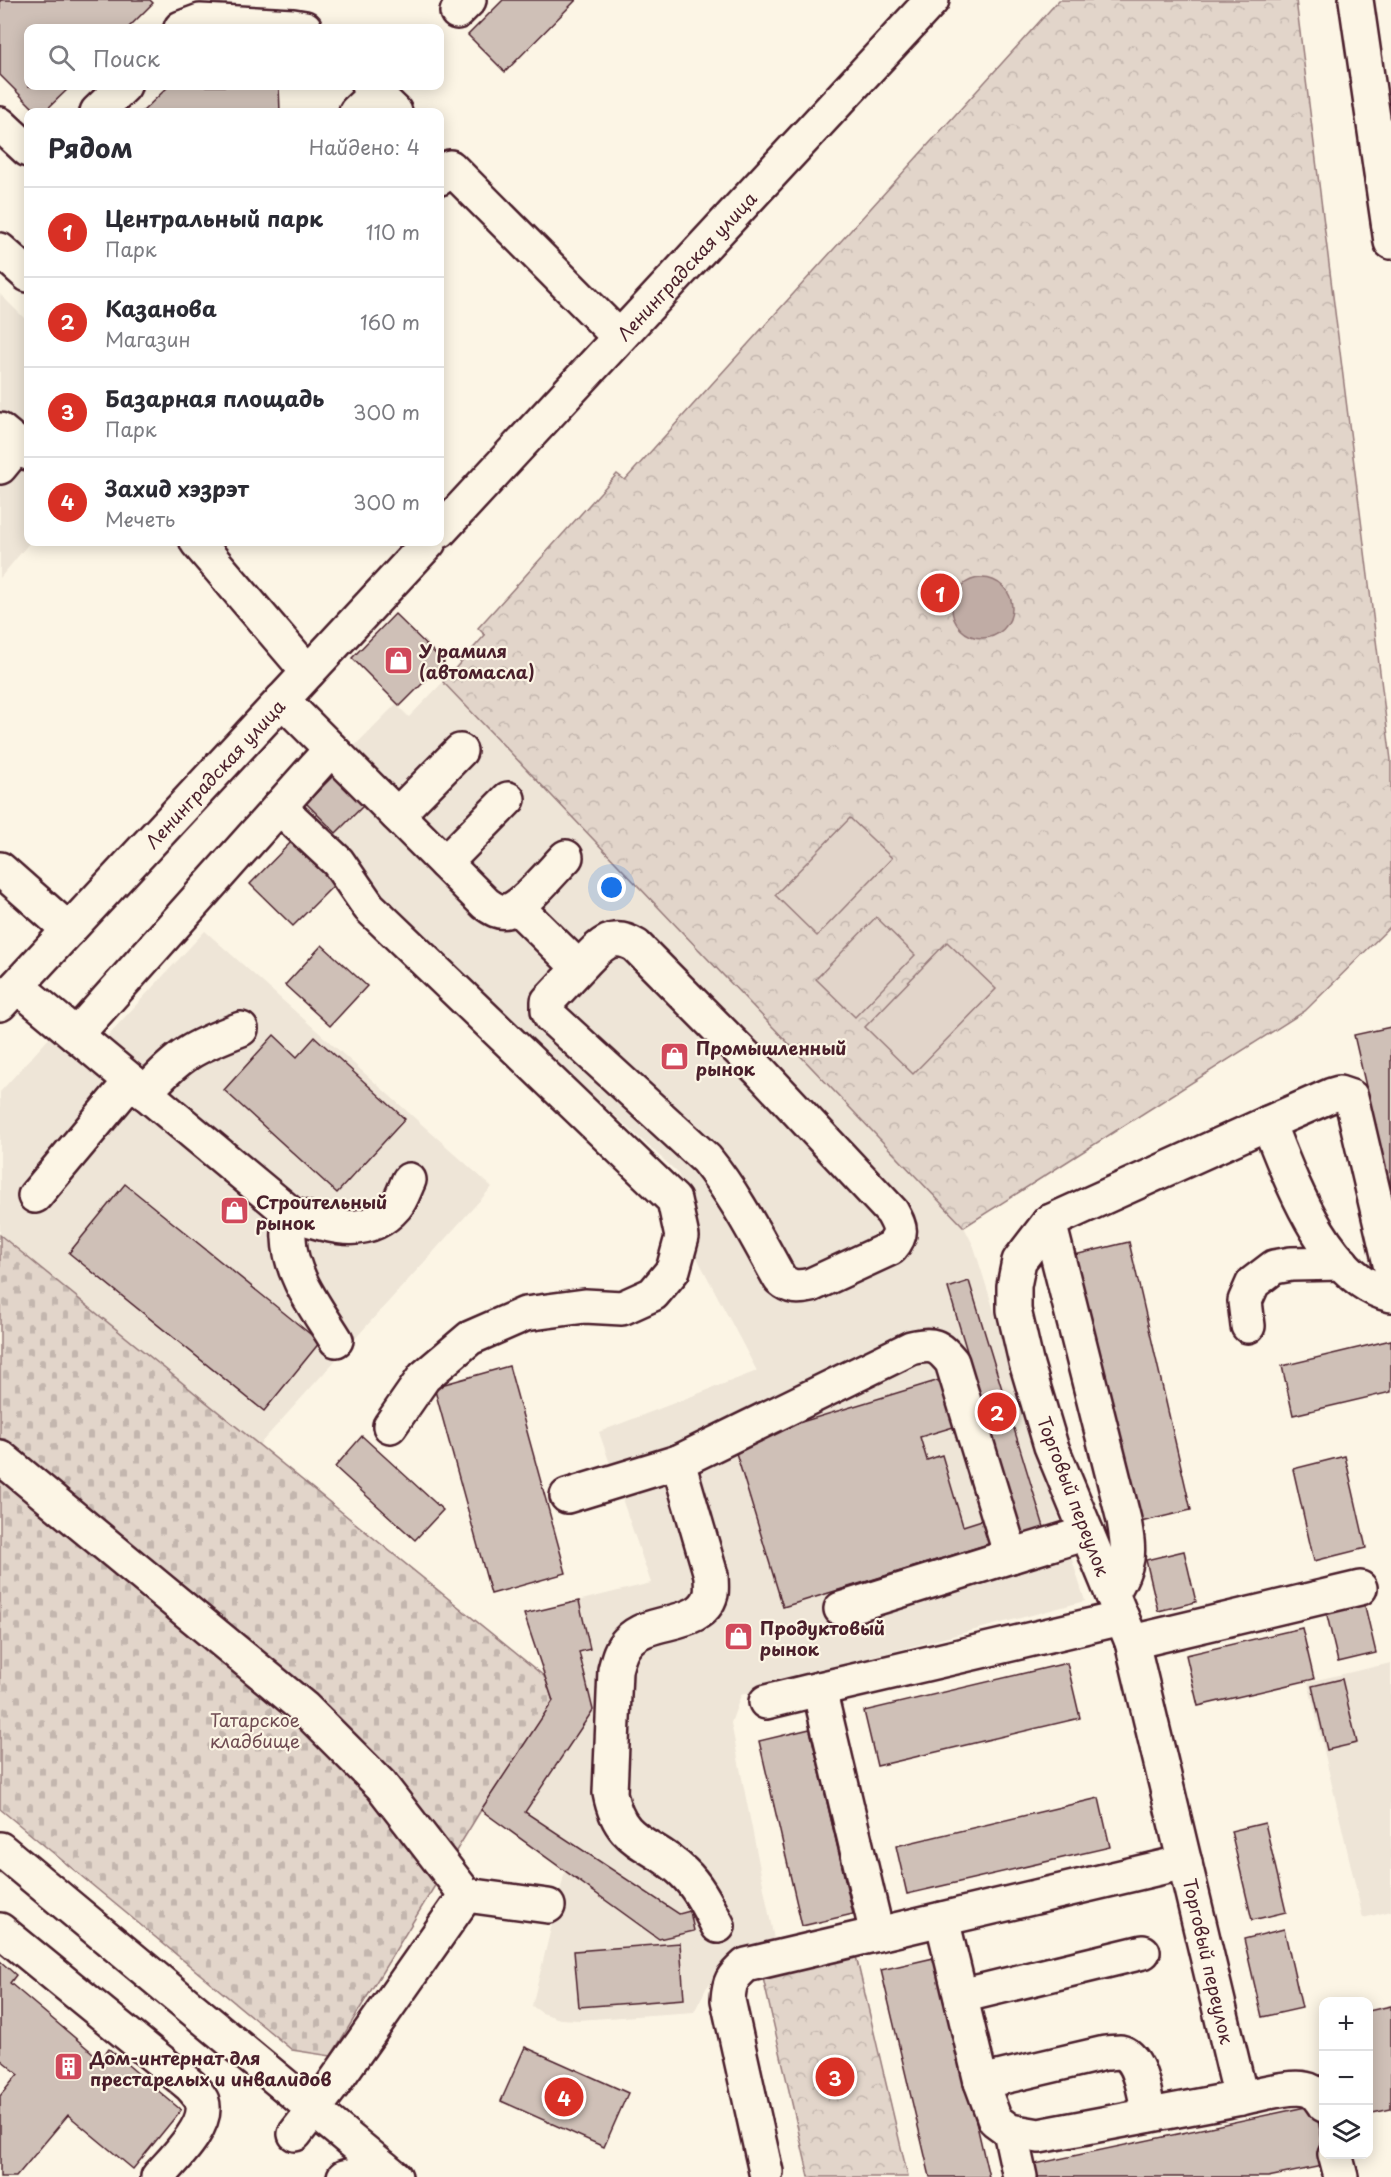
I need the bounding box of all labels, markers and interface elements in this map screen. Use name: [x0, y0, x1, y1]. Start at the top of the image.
search box: [24, 24, 444, 90]
icon: search: [45, 41, 78, 74]
text: Поиск: [93, 41, 160, 74]
text: Рядом: [48, 128, 133, 167]
text: Найдено: 4: [309, 132, 420, 162]
street label: Ленинградская улица: [610, 184, 763, 346]
text: Центральный парк: [105, 201, 323, 234]
text: 1: [63, 217, 72, 247]
text: 110 m: [366, 217, 420, 247]
text: Парк: [105, 234, 157, 264]
text: Казанова: [105, 291, 217, 324]
text: 2: [60, 307, 75, 337]
text: 160 m: [360, 307, 420, 337]
text: Магазин: [105, 324, 191, 354]
text: Базарная площадь: [105, 381, 324, 414]
text: 3: [61, 397, 74, 427]
text: 300 m: [353, 397, 420, 427]
text: Парк: [105, 414, 157, 444]
text: Захид хэзрэт: [105, 471, 249, 504]
text: 4: [61, 487, 74, 517]
text: 300 m: [353, 487, 420, 517]
text: Мечеть: [105, 504, 175, 534]
pin: 1: [920, 570, 960, 616]
place label: У рамиля (автомасла): [418, 637, 535, 685]
shop icon: У рамиля (автомасла): [382, 644, 414, 676]
street label: Ленинградская улица: [138, 692, 291, 854]
your location: [597, 873, 626, 902]
place label: Промышленный рынок: [696, 1034, 847, 1082]
shop icon: Промышленный рынок: [659, 1041, 691, 1073]
place label: Строительный рынок: [256, 1188, 387, 1236]
shop icon: Строительный рынок: [219, 1195, 251, 1227]
pin: 2: [978, 1390, 1016, 1434]
street label: Торговый переулок: [1031, 1412, 1117, 1580]
place label: Продуктовый рынок: [760, 1614, 885, 1662]
shop icon: Продуктовый рынок: [723, 1621, 755, 1653]
park label: Татарское кладбище: [210, 1706, 300, 1754]
street label: Торговый переулок: [1177, 1876, 1241, 2047]
map controls: [1319, 1997, 1373, 2159]
button: +: [1319, 1997, 1373, 2051]
place label: Дом-интернат для престарелых и инвалидов: [89, 2044, 331, 2092]
building icon: Дом-интернат для престарелых и инвалидов: [53, 2051, 85, 2083]
button: −: [1319, 2051, 1373, 2105]
pin: 3: [816, 2054, 854, 2100]
pin: 4: [544, 2074, 584, 2120]
button: layers: [1319, 2105, 1373, 2159]

